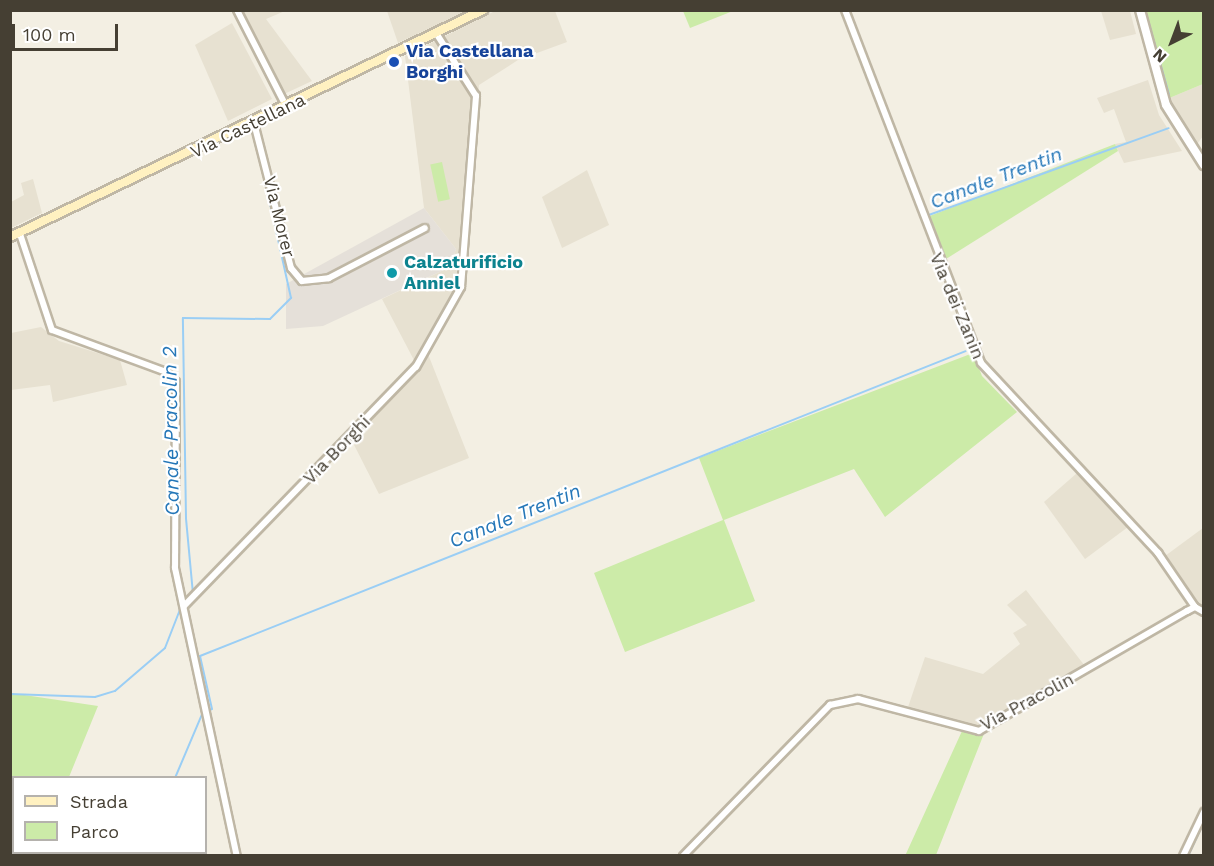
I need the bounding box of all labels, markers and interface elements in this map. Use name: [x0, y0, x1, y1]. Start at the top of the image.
scale bar: [15, 12, 122, 50]
north arrow: [1142, 12, 1202, 72]
text: 100 m: [23, 24, 76, 45]
place label: Via Castellana Borghi: [406, 41, 534, 84]
text: N: [1149, 45, 1170, 67]
marker: Via Castellana Borghi: [387, 55, 401, 69]
street label: Via Castellana: [187, 89, 309, 163]
water label: Canale Trentin: [926, 142, 1066, 214]
street label: Via Morer: [258, 174, 300, 260]
street label: Via dei Zanin: [925, 249, 989, 363]
place label: Calzaturificio Anniel: [404, 252, 523, 294]
marker: Calzaturificio Anniel: [385, 266, 399, 280]
water label: Canale Pracolin 2: [158, 346, 184, 516]
street label: Via Borghi: [299, 411, 375, 489]
water label: Canale Trentin: [445, 479, 585, 553]
street label: Via Pracolin: [976, 668, 1078, 736]
legend: [12, 776, 207, 854]
text: Strada: [70, 791, 128, 812]
text: Parco: [70, 821, 119, 842]

